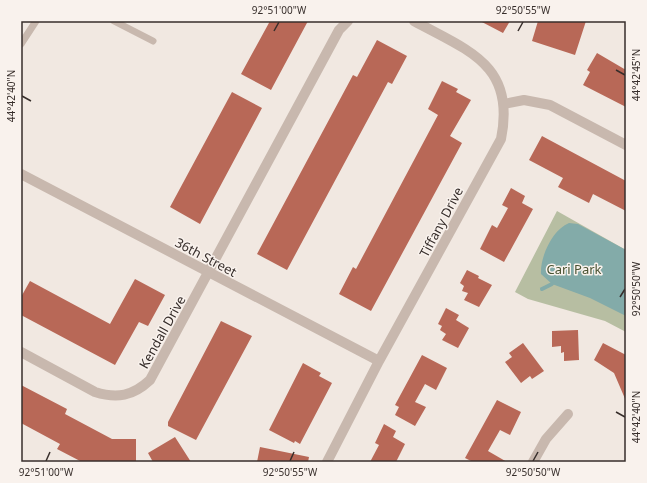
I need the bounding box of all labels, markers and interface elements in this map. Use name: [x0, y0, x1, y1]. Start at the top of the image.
text: 92°51'00"W: [252, 3, 307, 17]
text: 92°50'55"W: [496, 3, 551, 17]
text: 44°42'45"N: [629, 49, 643, 101]
text: 44°42'40"N: [4, 70, 18, 122]
street label: Tiffany Drive: [415, 184, 467, 260]
street label: 36th Street: [172, 233, 240, 281]
park label: Cari Park: [546, 260, 602, 278]
text: 92°50'50"W: [629, 261, 643, 316]
street label: Kendall Drive: [135, 292, 189, 372]
text: 44°42'40"N: [629, 391, 643, 443]
text: 92°51'00"W: [19, 465, 74, 479]
text: 92°50'55"W: [263, 465, 318, 479]
text: 92°50'50"W: [506, 465, 561, 479]

